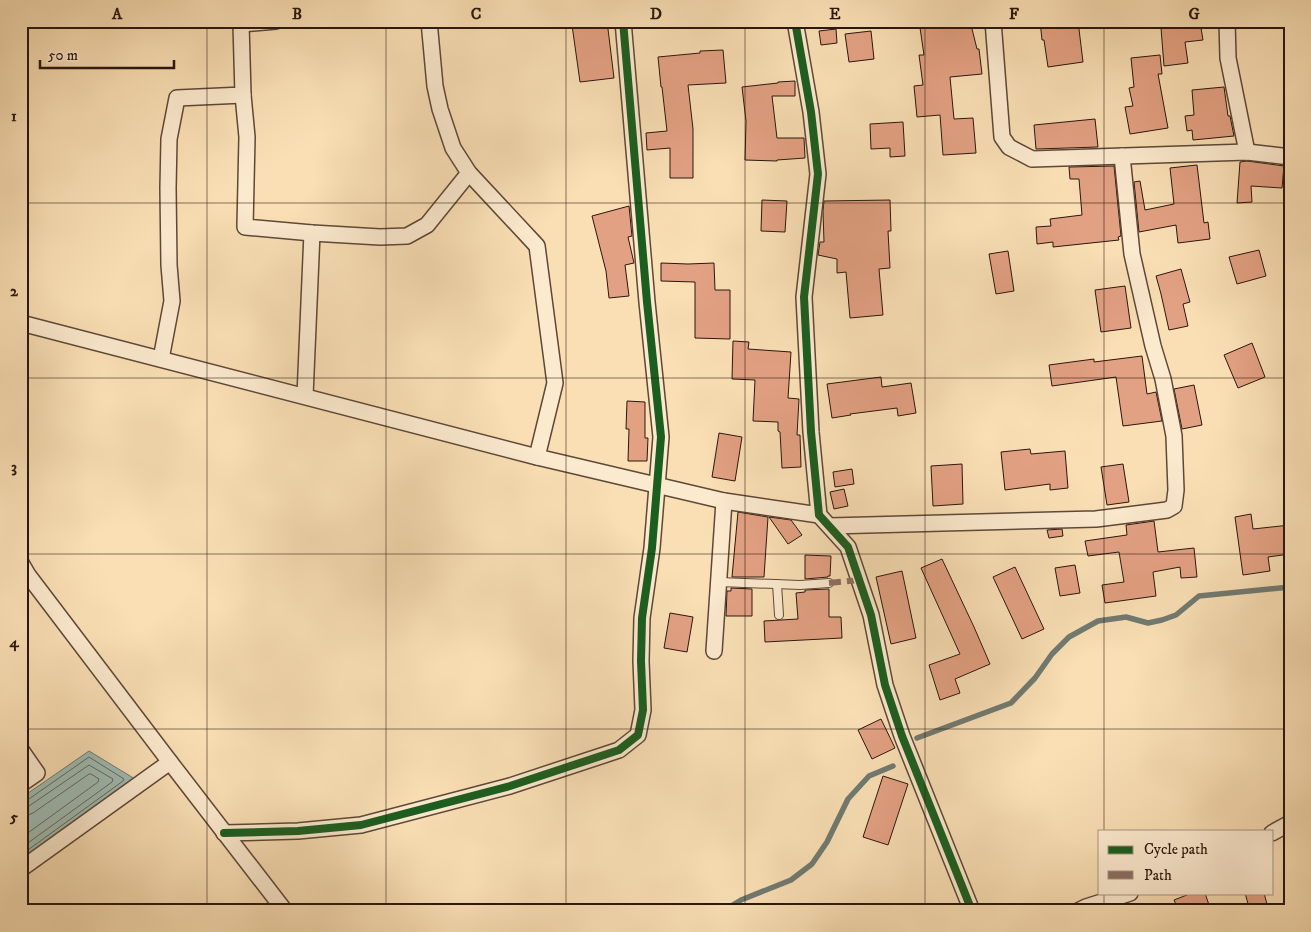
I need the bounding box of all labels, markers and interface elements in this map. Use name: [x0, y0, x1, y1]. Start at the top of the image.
text: A: [111, 4, 123, 24]
text: B: [292, 4, 302, 24]
text: C: [471, 4, 481, 24]
text: D: [650, 4, 662, 24]
text: E: [829, 4, 841, 24]
text: F: [1009, 4, 1019, 24]
text: G: [1188, 4, 1200, 24]
scale bar: [40, 38, 174, 70]
text: 50 m: [48, 46, 78, 65]
text: 1: [11, 106, 17, 126]
text: 2: [10, 281, 19, 301]
text: 3: [11, 457, 17, 477]
text: 4: [8, 632, 19, 652]
text: 5: [9, 807, 18, 827]
legend: [1098, 830, 1274, 894]
text: Cycle path: [1144, 840, 1208, 859]
text: Path: [1144, 866, 1172, 885]

